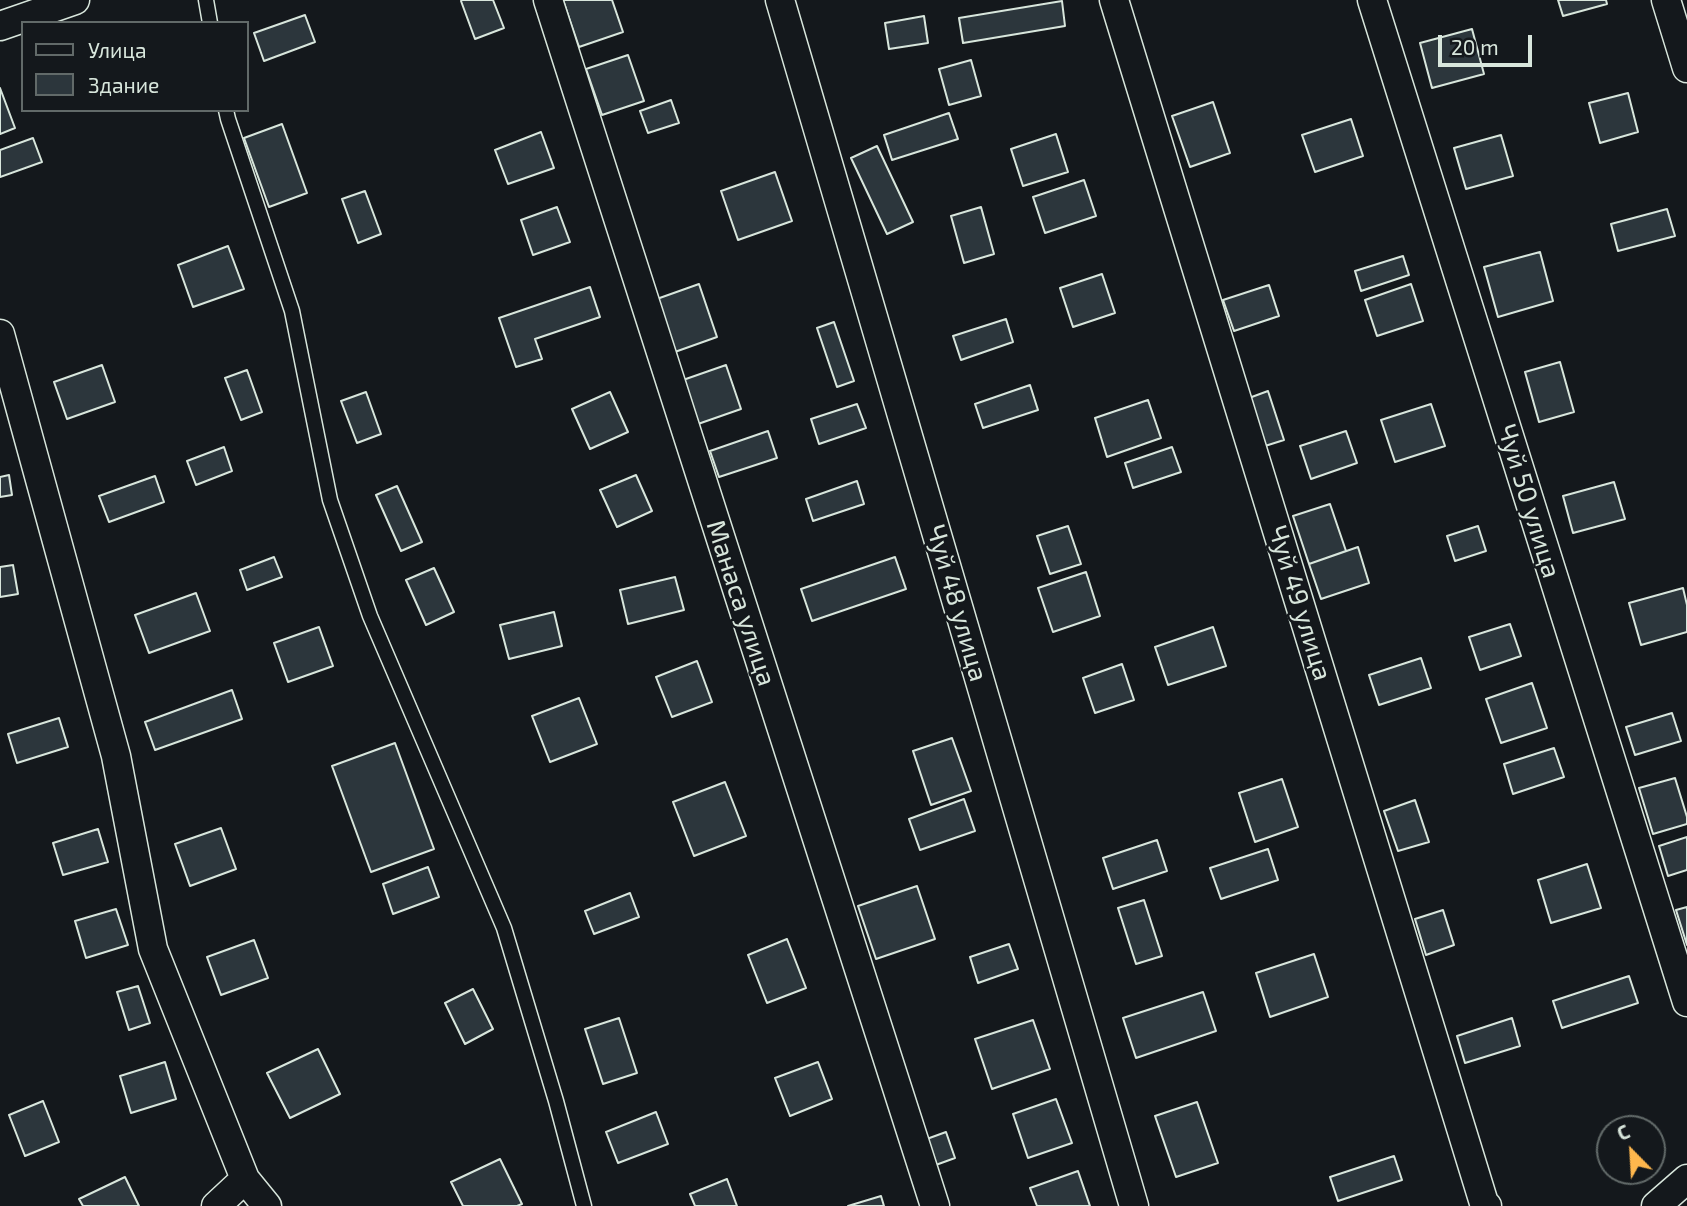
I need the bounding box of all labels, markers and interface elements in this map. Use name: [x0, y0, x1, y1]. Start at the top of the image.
legend: [21, 21, 248, 112]
scale bar: [1442, 21, 1536, 65]
text: 20 m: [1451, 34, 1499, 59]
text: Улица: [88, 37, 147, 62]
text: Здание: [88, 72, 159, 97]
street label: Чуй 50 улица: [1491, 420, 1567, 582]
street label: Манаса улица: [700, 516, 782, 690]
street label: Чуй 48 улица: [920, 521, 994, 685]
street label: Чуй 49 улица: [1262, 522, 1338, 684]
north arrow: [1596, 1115, 1666, 1185]
text: С: [1613, 1119, 1633, 1145]

